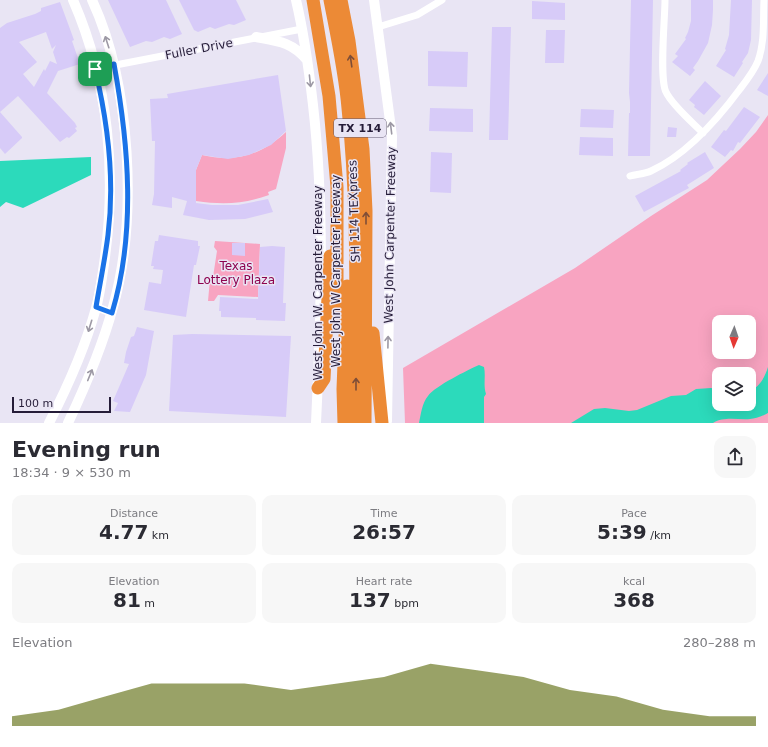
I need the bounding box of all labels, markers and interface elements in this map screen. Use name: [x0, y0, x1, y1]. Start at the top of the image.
one-way arrow: [103, 36, 111, 48]
street label: Fuller Drive: [164, 36, 234, 62]
pin: [78, 52, 112, 86]
one-way arrow: [348, 55, 355, 68]
icon: arrive: [84, 58, 106, 80]
one-way arrow: [306, 74, 314, 87]
road number: TX 114: [334, 119, 386, 137]
one-way arrow: [387, 122, 395, 135]
street label: West John Carpenter Freeway: [381, 146, 399, 324]
street label: SH 114 TEXpress: [345, 160, 363, 262]
street label: West John W Carpenter Freeway: [329, 175, 343, 367]
street label: West John W. Carpenter Freeway: [311, 185, 325, 381]
one-way arrow: [362, 212, 370, 225]
park label: Texas Lottery Plaza: [197, 259, 275, 287]
north arrow: [712, 315, 756, 359]
map controls: [712, 315, 756, 411]
one-way arrow: [86, 319, 93, 332]
one-way arrow: [384, 336, 392, 349]
button: layers: [712, 367, 756, 411]
one-way arrow: [87, 369, 95, 381]
one-way arrow: [352, 378, 360, 391]
scale bar: [12, 395, 111, 414]
text: 100 m: [18, 397, 53, 410]
button: share: [714, 436, 756, 478]
text: Evening run: [12, 437, 161, 462]
text: 18:34 · 9 × 530 m: [12, 465, 131, 480]
text: Distance: [110, 507, 158, 520]
text: Time: [371, 507, 397, 520]
text: Pace: [621, 507, 647, 520]
text: 4.77: [99, 520, 148, 544]
text: 26:57: [352, 520, 416, 544]
text: 5:39: [597, 520, 647, 544]
text: km: [148, 529, 169, 542]
text: /km: [647, 529, 671, 542]
text: Elevation: [108, 575, 160, 588]
text: Heart rate: [356, 575, 412, 588]
text: kcal: [623, 575, 645, 588]
text: 81: [113, 588, 141, 612]
text: 137: [349, 588, 391, 612]
text: 368: [613, 588, 655, 612]
text: m: [141, 597, 155, 610]
text: bpm: [391, 597, 419, 610]
text: Elevation: [12, 635, 72, 650]
text: 280–288 m: [683, 635, 756, 650]

